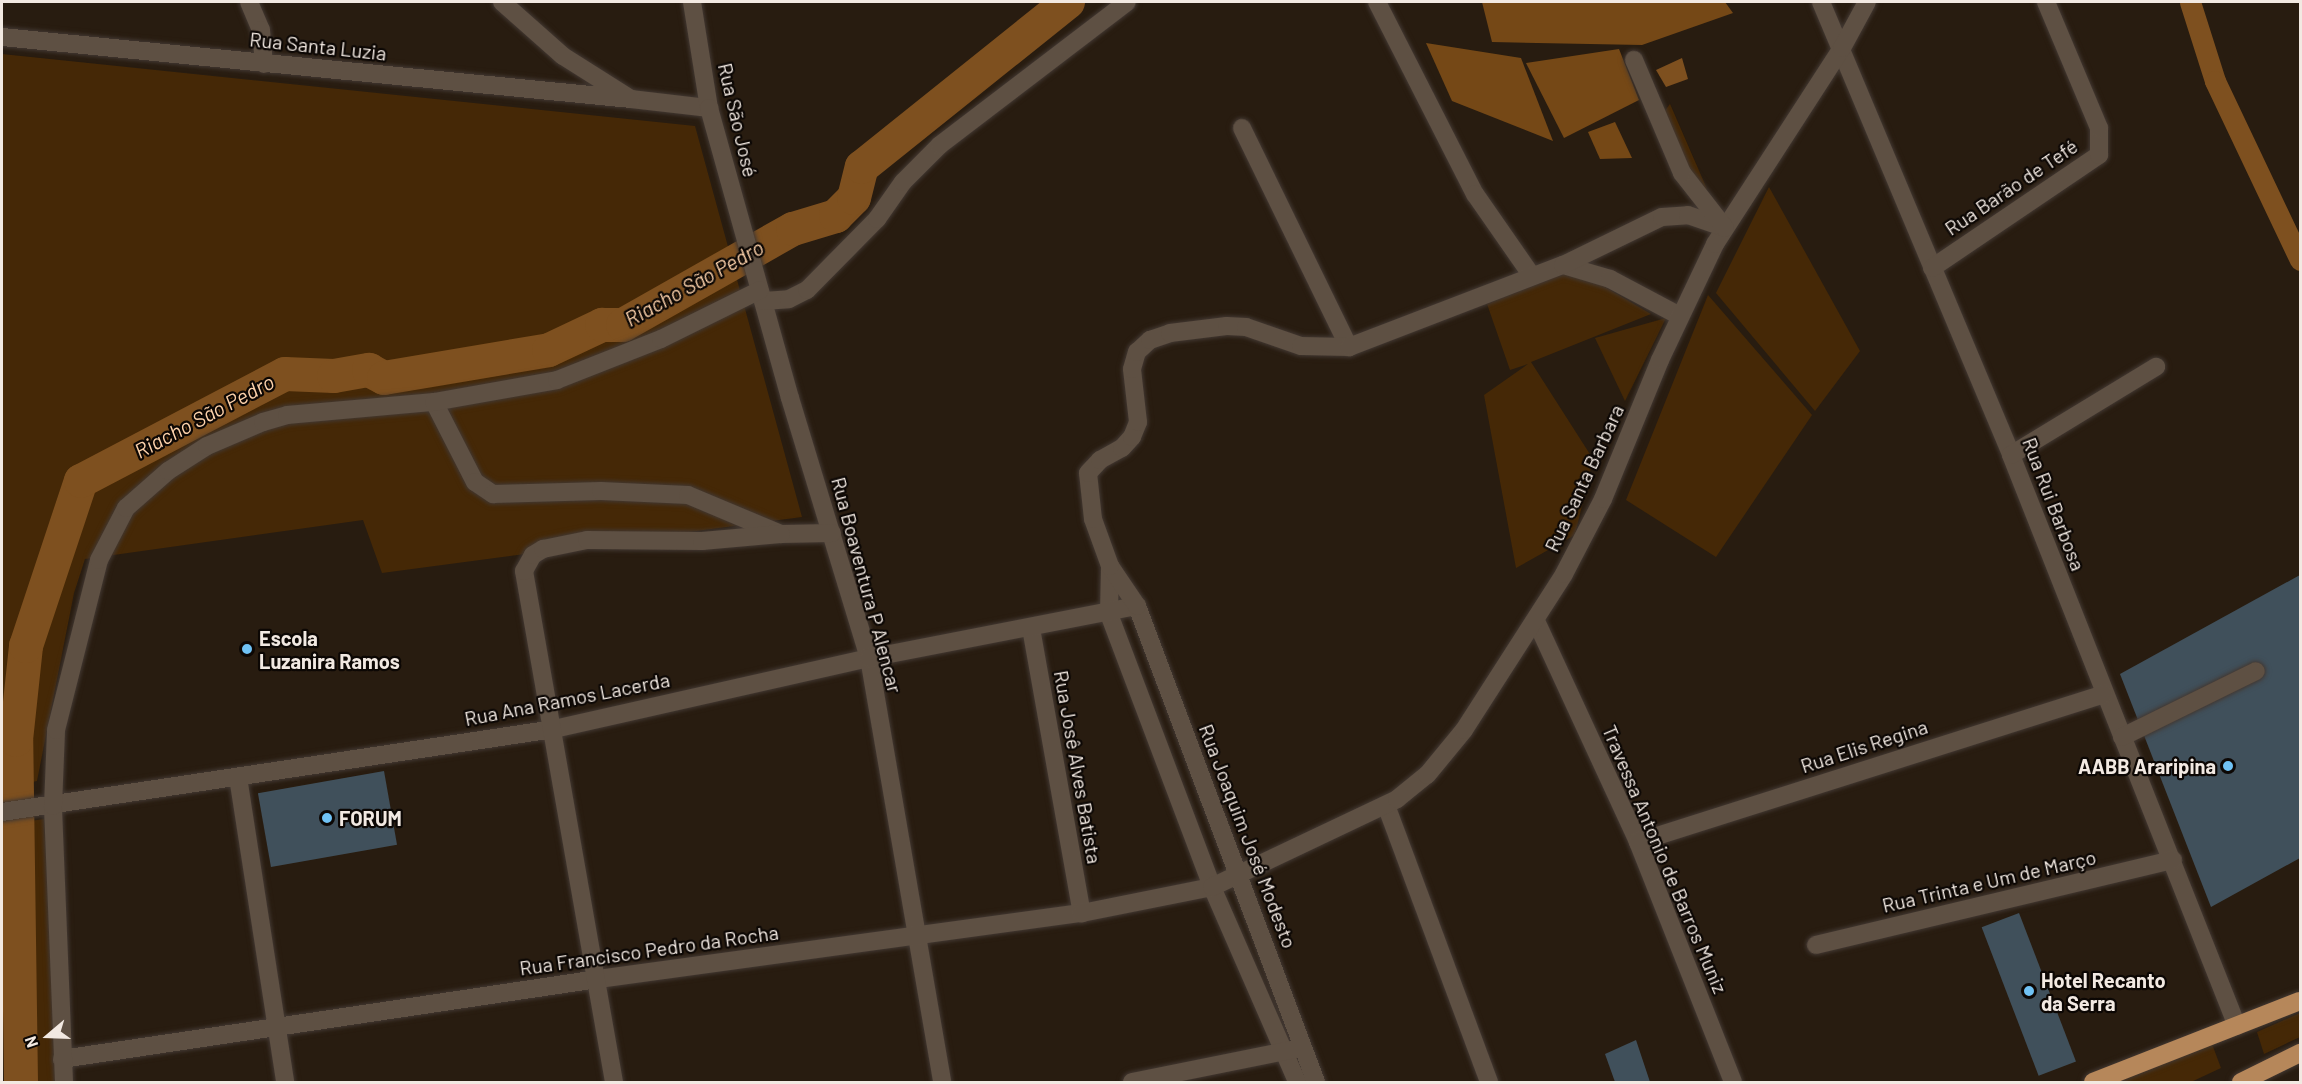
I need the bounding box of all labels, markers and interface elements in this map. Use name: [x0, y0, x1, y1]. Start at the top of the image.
street label: Rua Santa Luzia: [248, 27, 388, 65]
street label: Rua São José: [713, 61, 763, 179]
street label: Rua Barão de Tefé: [1940, 134, 2082, 240]
water label: Riacho São Pedro: [620, 234, 768, 332]
water label: Riacho São Pedro: [130, 369, 278, 463]
street label: Rua Santa Barbara: [1539, 400, 1629, 556]
street label: Rua Rui Barbosa: [2018, 434, 2090, 574]
street label: Rua Boaventura P Alencar: [827, 474, 907, 696]
place label: Escola Luzanira Ramos: [259, 626, 400, 673]
marker: Escola Luzanira Ramos: [240, 642, 254, 656]
street label: Rua Ana Ramos Lacerda: [462, 667, 672, 731]
street label: Rua Josê Alves Batista: [1049, 668, 1107, 866]
street label: Rua Elis Regina: [1797, 714, 1931, 778]
street label: Rua Joaquim José Modesto: [1194, 721, 1302, 951]
street label: Travessa Antonio de Barros Muniz: [1597, 721, 1733, 997]
place label: AABB Araripina: [2078, 754, 2216, 778]
marker: AABB Araripina: [2221, 759, 2235, 773]
place label: FORUM: [339, 806, 402, 830]
marker: FORUM: [320, 811, 334, 825]
street label: Rua Trinta e Um de Março: [1880, 845, 2098, 917]
street label: Rua Francisco Pedro da Rocha: [518, 920, 780, 980]
place label: Hotel Recanto da Serra: [2041, 968, 2166, 1015]
marker: Hotel Recanto da Serra: [2022, 984, 2036, 998]
north arrow: [18, 1006, 78, 1066]
text: N: [20, 1034, 41, 1050]

